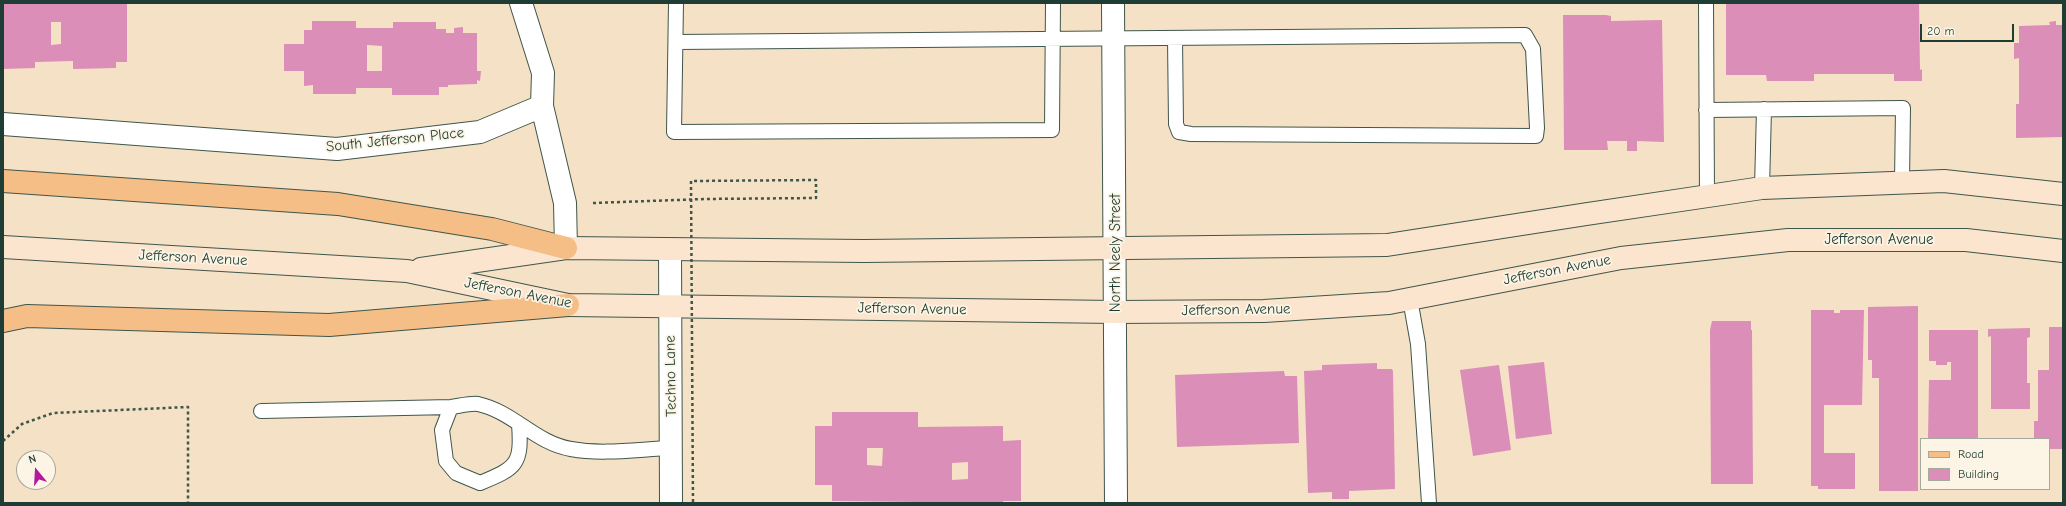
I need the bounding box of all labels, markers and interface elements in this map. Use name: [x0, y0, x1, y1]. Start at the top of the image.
scale bar: [1922, 16, 2016, 42]
text: 20 m: [1927, 24, 1955, 38]
street label: South Jefferson Place: [325, 124, 465, 156]
street label: North Neely Street: [1107, 194, 1125, 312]
street label: Jefferson Avenue: [1824, 231, 1934, 249]
street label: Jefferson Avenue: [138, 246, 248, 270]
street label: Jefferson Avenue: [1502, 251, 1612, 289]
street label: Jefferson Avenue: [463, 274, 573, 312]
street label: Jefferson Avenue: [857, 299, 967, 319]
street label: Jefferson Avenue: [1181, 300, 1291, 320]
street label: Techno Lane: [661, 335, 681, 417]
legend: [1920, 438, 2050, 490]
text: Road: [1958, 447, 1984, 461]
north arrow: [16, 450, 56, 490]
text: N: [27, 452, 38, 466]
text: Building: [1958, 467, 1999, 481]

